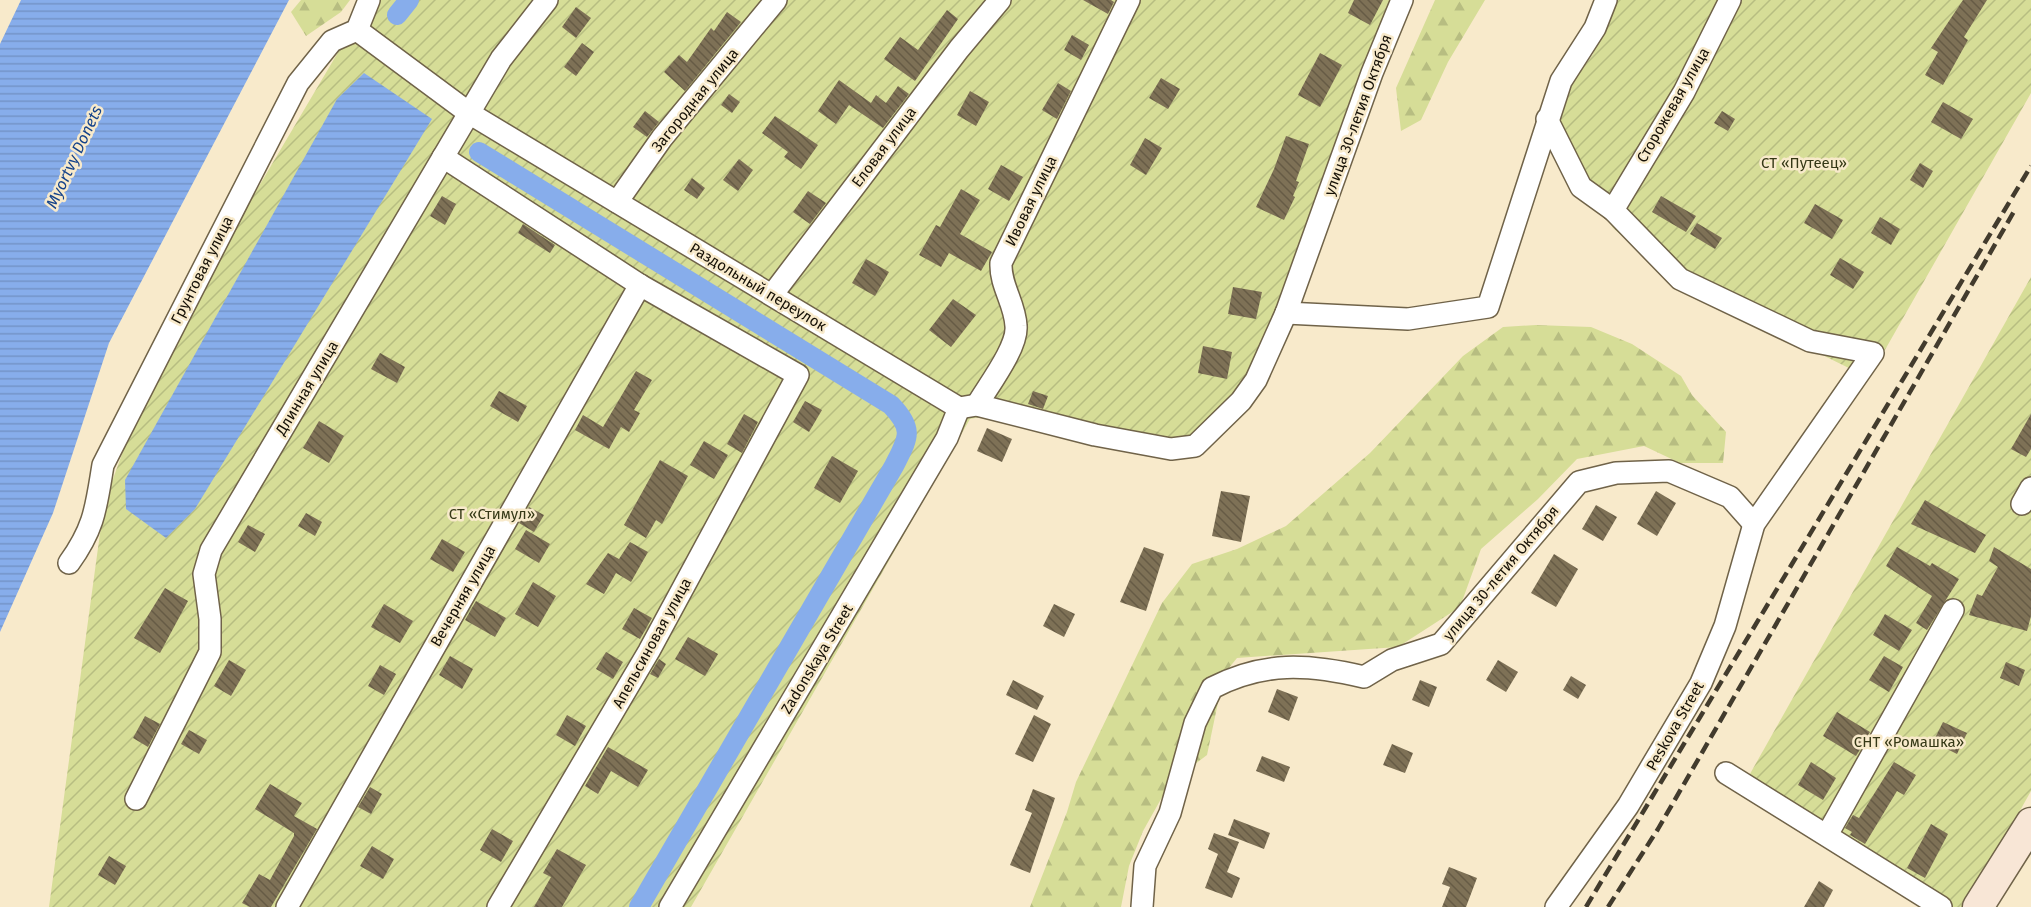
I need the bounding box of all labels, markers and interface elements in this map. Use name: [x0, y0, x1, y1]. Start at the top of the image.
street label: улица 30-летия Октября: [1320, 32, 1396, 198]
street label: Сторожевая улица: [1633, 44, 1713, 166]
street label: Загородная улица: [648, 45, 742, 155]
water label: Myortvy Donets: [42, 103, 106, 211]
street label: Еловая улица: [848, 103, 920, 191]
street label: Ивовая улица: [1001, 153, 1061, 249]
park label: СТ «Путеец»: [1761, 154, 1847, 172]
street label: Грунтовая улица: [167, 213, 237, 327]
street label: Раздольный переулок: [686, 239, 830, 335]
street label: Длинная улица: [271, 338, 342, 439]
street label: улица 30-летия Октября: [1439, 502, 1563, 644]
park label: СТ «Стимул»: [449, 505, 535, 523]
street label: Вечерняя улица: [427, 542, 499, 650]
street label: Апельсиновая улица: [609, 575, 695, 711]
street label: Zadonskaya Street: [777, 600, 857, 717]
street label: Peskova Street: [1642, 678, 1708, 774]
park label: СНТ «Ромашка»: [1854, 733, 1964, 751]

